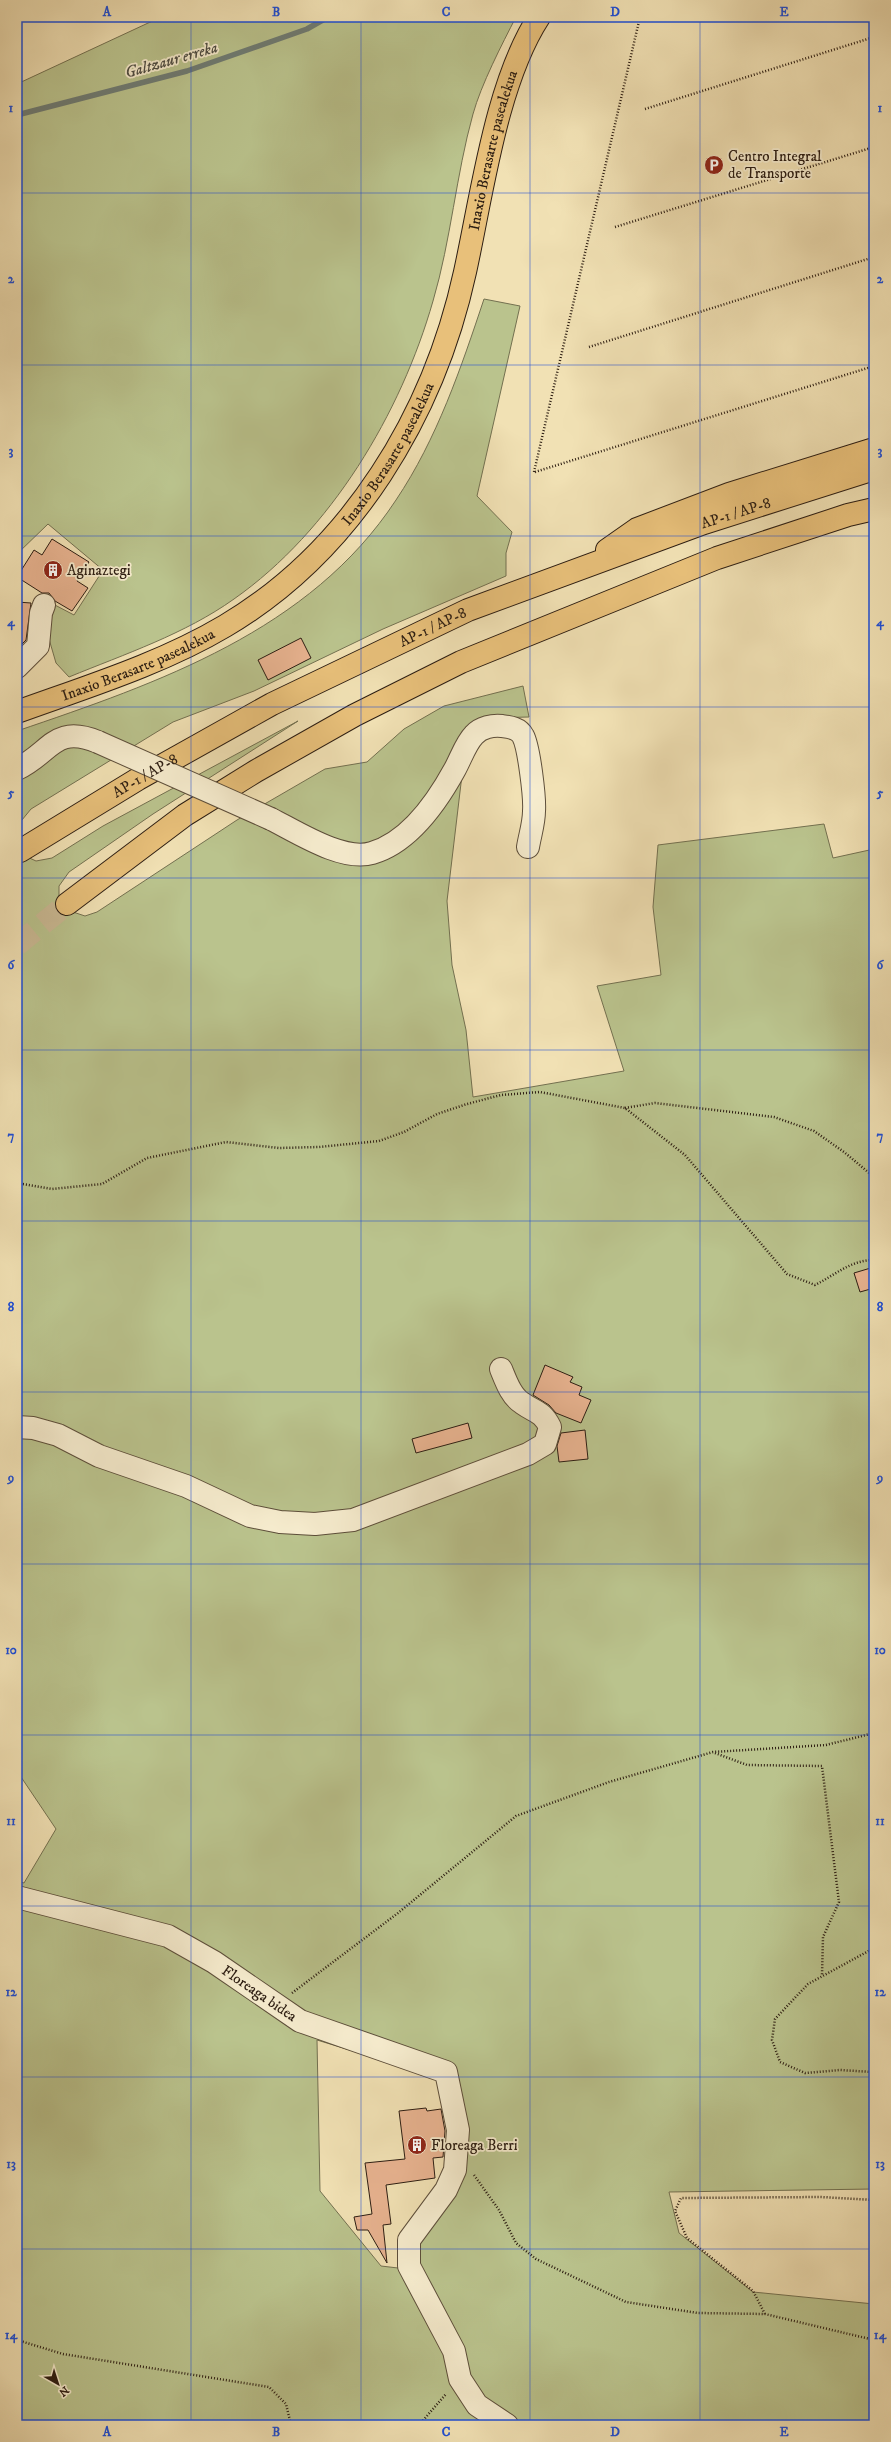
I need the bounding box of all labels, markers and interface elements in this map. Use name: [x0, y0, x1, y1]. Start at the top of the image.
text: A: [102, 4, 112, 20]
text: B: [272, 4, 280, 20]
text: C: [442, 4, 451, 20]
text: D: [610, 4, 620, 20]
text: E: [779, 4, 789, 20]
water label: Galtzaur erreka: [123, 37, 220, 83]
street label: Inaxio Berasarte pasealekua: [465, 67, 522, 232]
text: 1: [9, 100, 14, 116]
text: 1: [878, 100, 883, 116]
place label: Centro Integral de Transporte: [728, 147, 822, 183]
parking icon: Centro Integral de Transporte: [703, 154, 725, 176]
text: 2: [8, 271, 15, 287]
text: 2: [877, 271, 884, 287]
street label: Inaxio Berasarte pasealekua: [338, 379, 439, 530]
text: 3: [9, 443, 14, 459]
text: 3: [878, 443, 883, 459]
street label: AP-1 / AP-8: [699, 493, 773, 533]
building icon: Aginaztegi: [42, 559, 64, 581]
place label: Aginaztegi: [67, 561, 131, 580]
street label: AP-1 / AP-8: [396, 603, 470, 652]
text: 4: [6, 614, 15, 631]
text: 4: [875, 614, 884, 631]
street label: Inaxio Berasarte pasealekua: [59, 624, 219, 705]
street label: AP-1 / AP-8: [109, 750, 181, 802]
text: 5: [7, 785, 15, 801]
text: 5: [876, 785, 884, 801]
text: 6: [8, 957, 16, 973]
text: 6: [877, 957, 885, 973]
text: 7: [8, 1128, 15, 1144]
text: 7: [877, 1128, 884, 1144]
text: 8: [8, 1299, 15, 1315]
text: 8: [877, 1299, 884, 1315]
text: 9: [7, 1470, 14, 1486]
text: 9: [876, 1470, 883, 1486]
text: 10: [5, 1642, 17, 1658]
text: 10: [874, 1642, 886, 1658]
text: 11: [6, 1813, 16, 1829]
text: 11: [875, 1813, 885, 1829]
street label: Floreaga bidea: [218, 1961, 301, 2026]
text: 12: [5, 1984, 17, 2000]
text: 12: [874, 1984, 886, 2000]
building icon: Floreaga Berri: [406, 2134, 428, 2156]
place label: Floreaga Berri: [431, 2136, 518, 2155]
text: 13: [6, 2156, 16, 2172]
text: 13: [875, 2156, 885, 2172]
text: 14: [5, 2327, 18, 2344]
text: 14: [874, 2327, 887, 2344]
north arrow: [38, 2364, 78, 2404]
text: N: [56, 2383, 72, 2399]
text: A: [102, 2424, 112, 2440]
text: B: [272, 2424, 280, 2440]
text: C: [442, 2424, 451, 2440]
text: D: [610, 2424, 620, 2440]
text: E: [779, 2424, 789, 2440]

